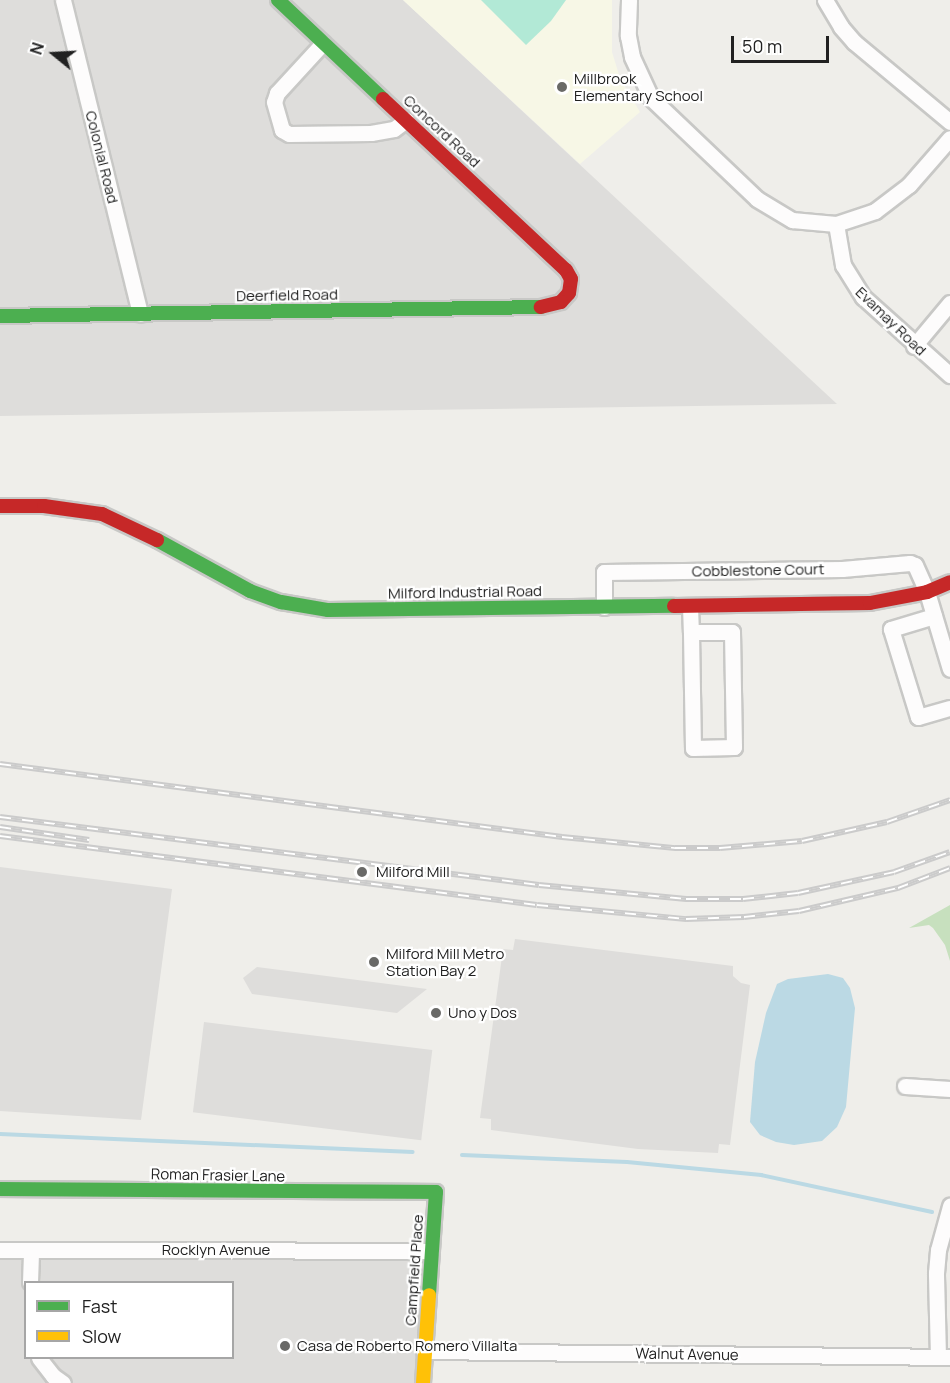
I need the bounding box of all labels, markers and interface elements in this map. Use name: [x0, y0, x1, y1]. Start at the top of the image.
north arrow: [24, 24, 84, 84]
scale bar: [734, 24, 832, 62]
text: 50 m: [742, 34, 782, 58]
text: N: [25, 40, 49, 57]
place label: Millbrook Elementary School: [574, 69, 703, 104]
marker: Millbrook Elementary School: [555, 80, 569, 94]
street label: Concord Road: [400, 91, 484, 171]
street label: Colonial Road: [82, 109, 122, 205]
street label: Evamay Road: [852, 283, 930, 359]
street label: Deerfield Road: [236, 285, 338, 305]
street label: Cobblestone Court: [692, 560, 824, 580]
street label: Milford Industrial Road: [388, 582, 542, 602]
marker: Milford Mill: [353, 863, 371, 881]
place label: Milford Mill: [376, 863, 450, 881]
place label: Milford Mill Metro Station Bay 2: [386, 944, 504, 979]
marker: Milford Mill Metro Station Bay 2: [367, 955, 381, 969]
place label: Uno y Dos: [448, 1004, 517, 1022]
marker: Uno y Dos: [429, 1006, 443, 1020]
street label: Roman Frasier Lane: [151, 1165, 285, 1185]
street label: Campfield Place: [401, 1214, 427, 1326]
street label: Rocklyn Avenue: [162, 1241, 270, 1259]
legend: [24, 1281, 234, 1359]
text: Fast: [82, 1294, 117, 1318]
text: Slow: [82, 1324, 121, 1348]
place label: Casa de Roberto Romero Villalta: [297, 1337, 517, 1355]
marker: Casa de Roberto Romero Villalta: [278, 1339, 292, 1353]
street label: Walnut Avenue: [635, 1344, 739, 1364]

